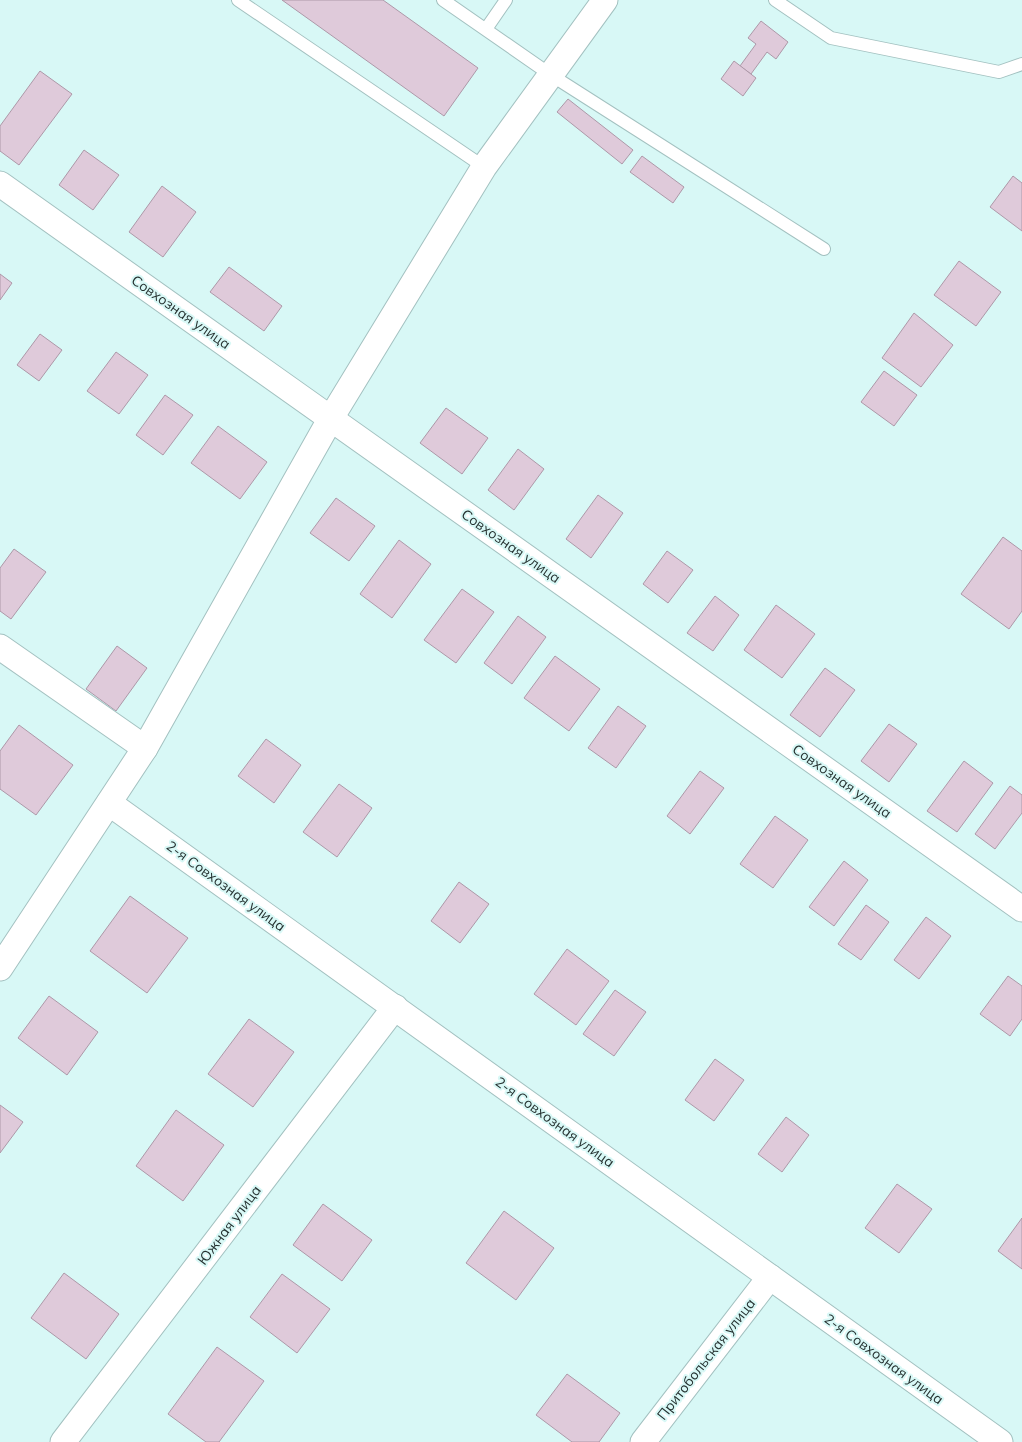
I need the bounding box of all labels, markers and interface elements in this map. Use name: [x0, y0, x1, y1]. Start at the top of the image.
street label: Совхозная улица: [128, 271, 234, 353]
street label: Совхозная улица: [458, 505, 564, 587]
street label: Совхозная улица: [789, 740, 895, 822]
street label: 2-я Совхозная улица: [163, 837, 289, 935]
street label: 2-я Совхозная улица: [492, 1073, 618, 1171]
street label: Южная улица: [193, 1182, 265, 1268]
street label: Притобольская улица: [653, 1295, 759, 1423]
street label: 2-я Совхозная улица: [821, 1310, 947, 1408]

